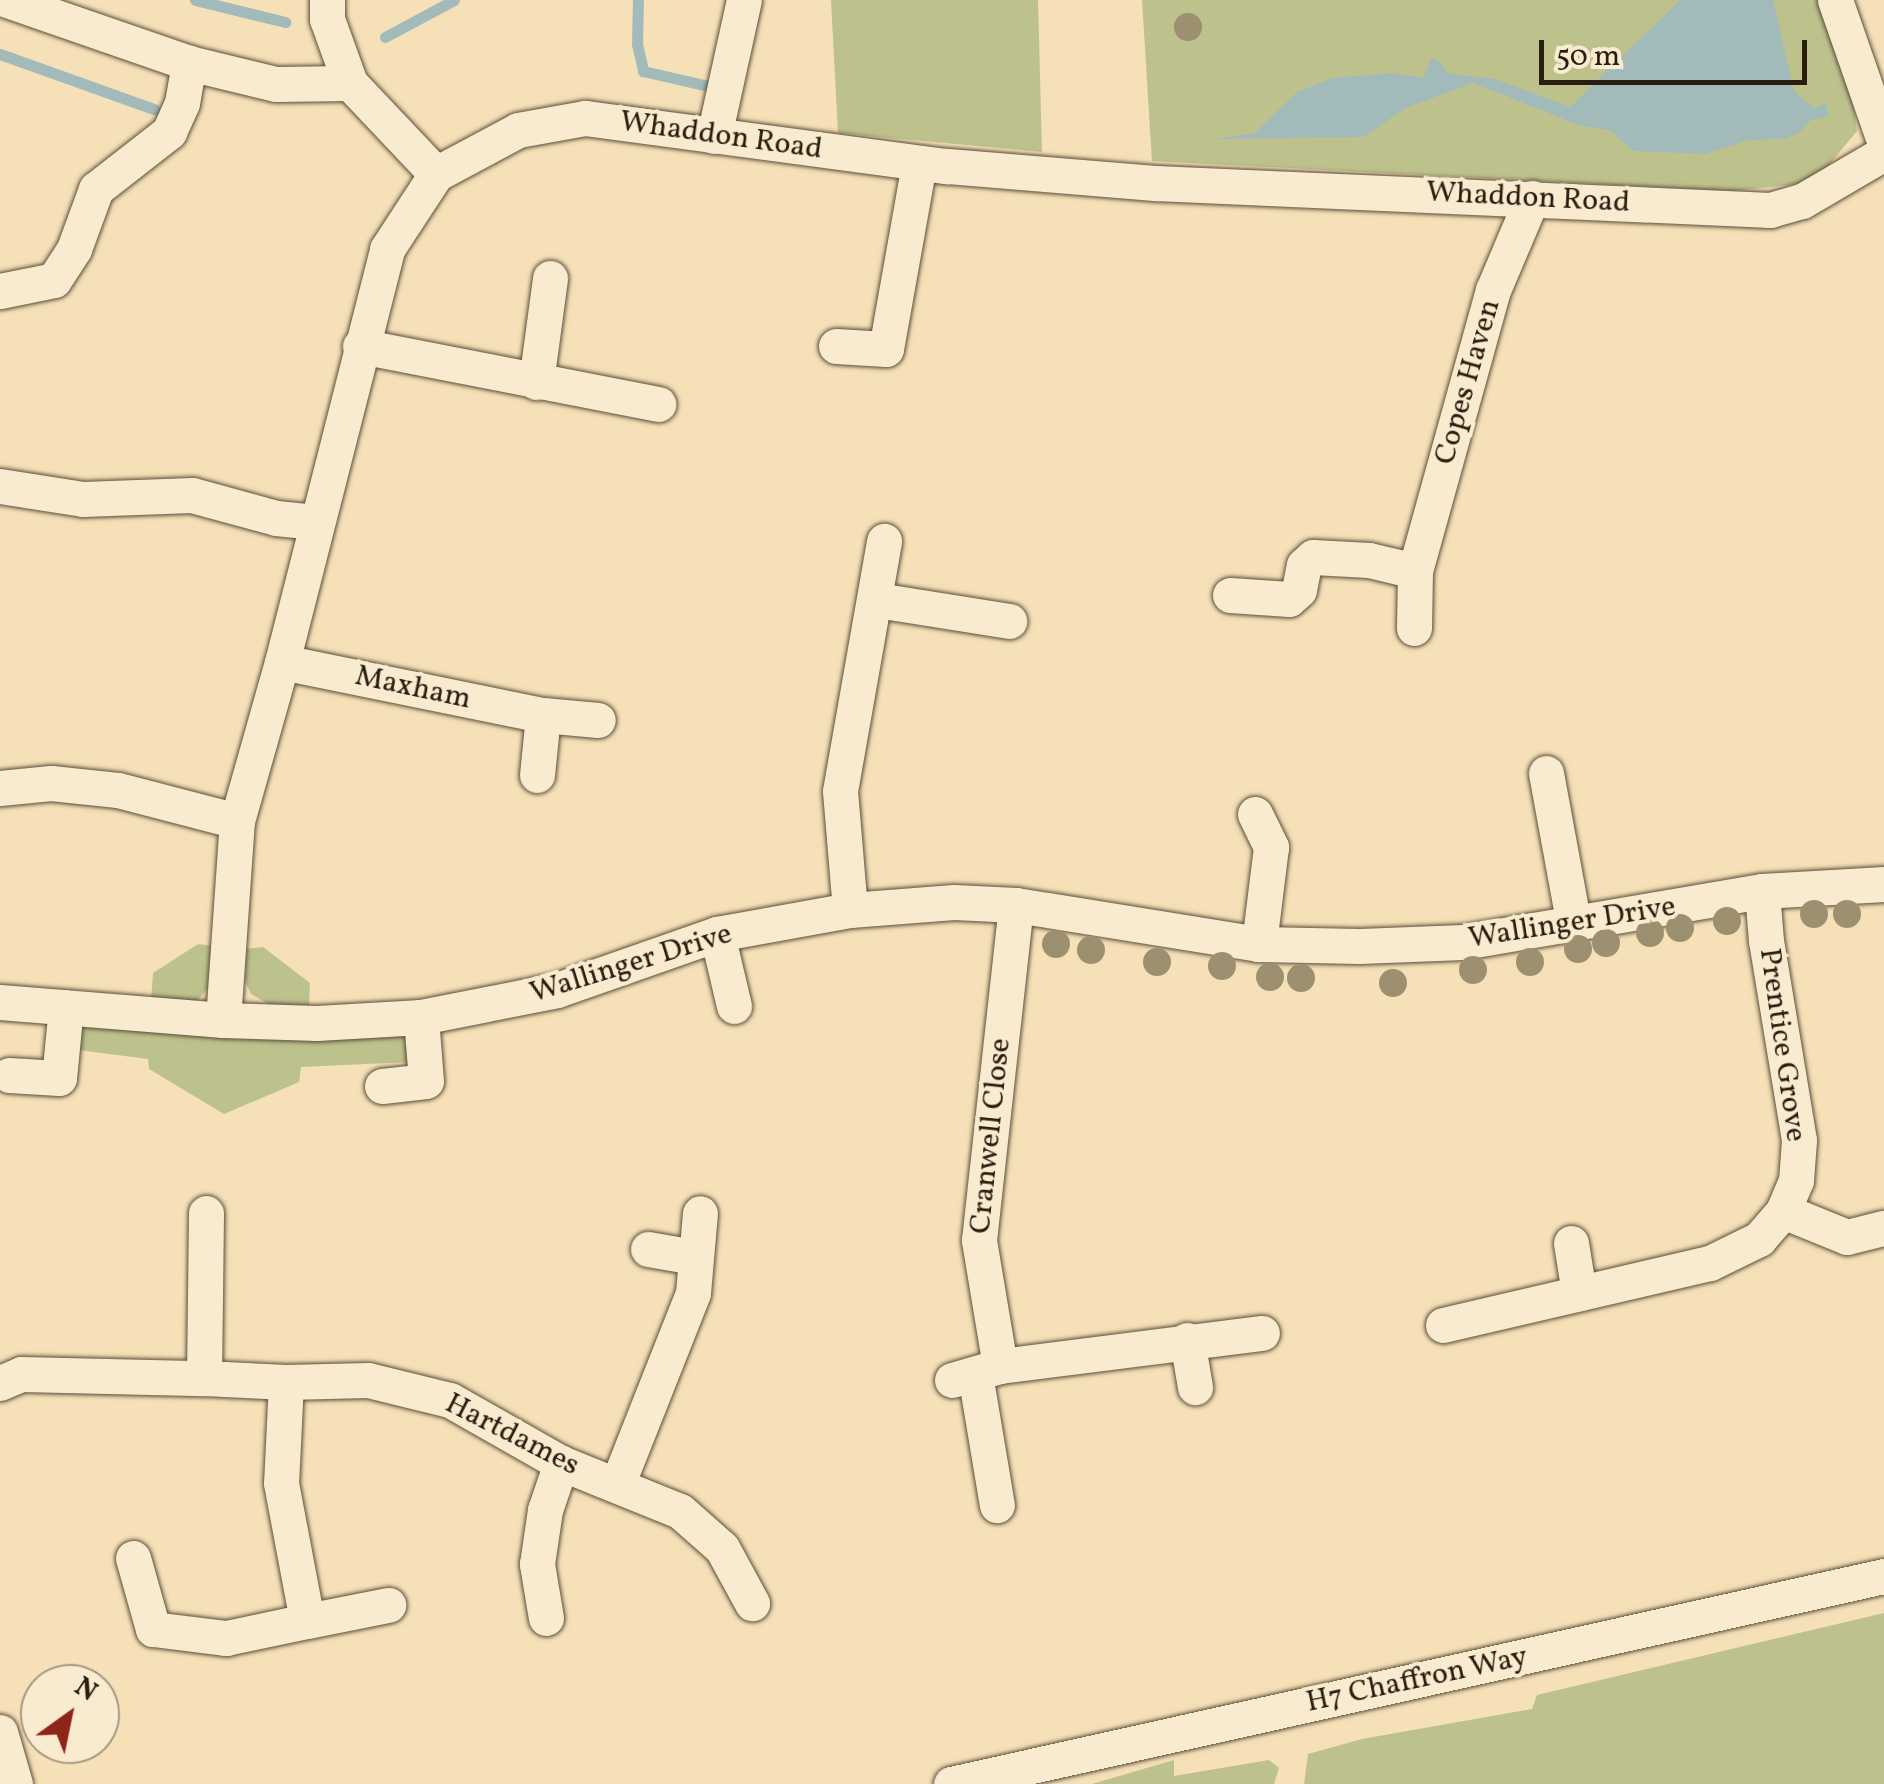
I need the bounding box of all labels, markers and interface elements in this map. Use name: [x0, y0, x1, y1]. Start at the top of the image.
scale bar: [1544, 20, 1812, 82]
text: 50 m: [1556, 36, 1620, 78]
street label: Whaddon Road: [617, 104, 825, 168]
street label: Whaddon Road: [1425, 175, 1631, 221]
street label: Copes Haven: [1427, 295, 1509, 469]
street label: Maxham: [352, 658, 474, 718]
street label: Wallinger Drive: [1466, 889, 1678, 957]
street label: Wallinger Drive: [526, 916, 736, 1012]
street label: Prentice Grove: [1751, 946, 1813, 1144]
street label: Cranwell Close: [963, 1036, 1019, 1236]
street label: Hartdames: [439, 1386, 585, 1484]
street label: H7 Chaffron Way: [1303, 1639, 1531, 1721]
north arrow: [20, 1664, 120, 1764]
text: N: [66, 1668, 105, 1712]

